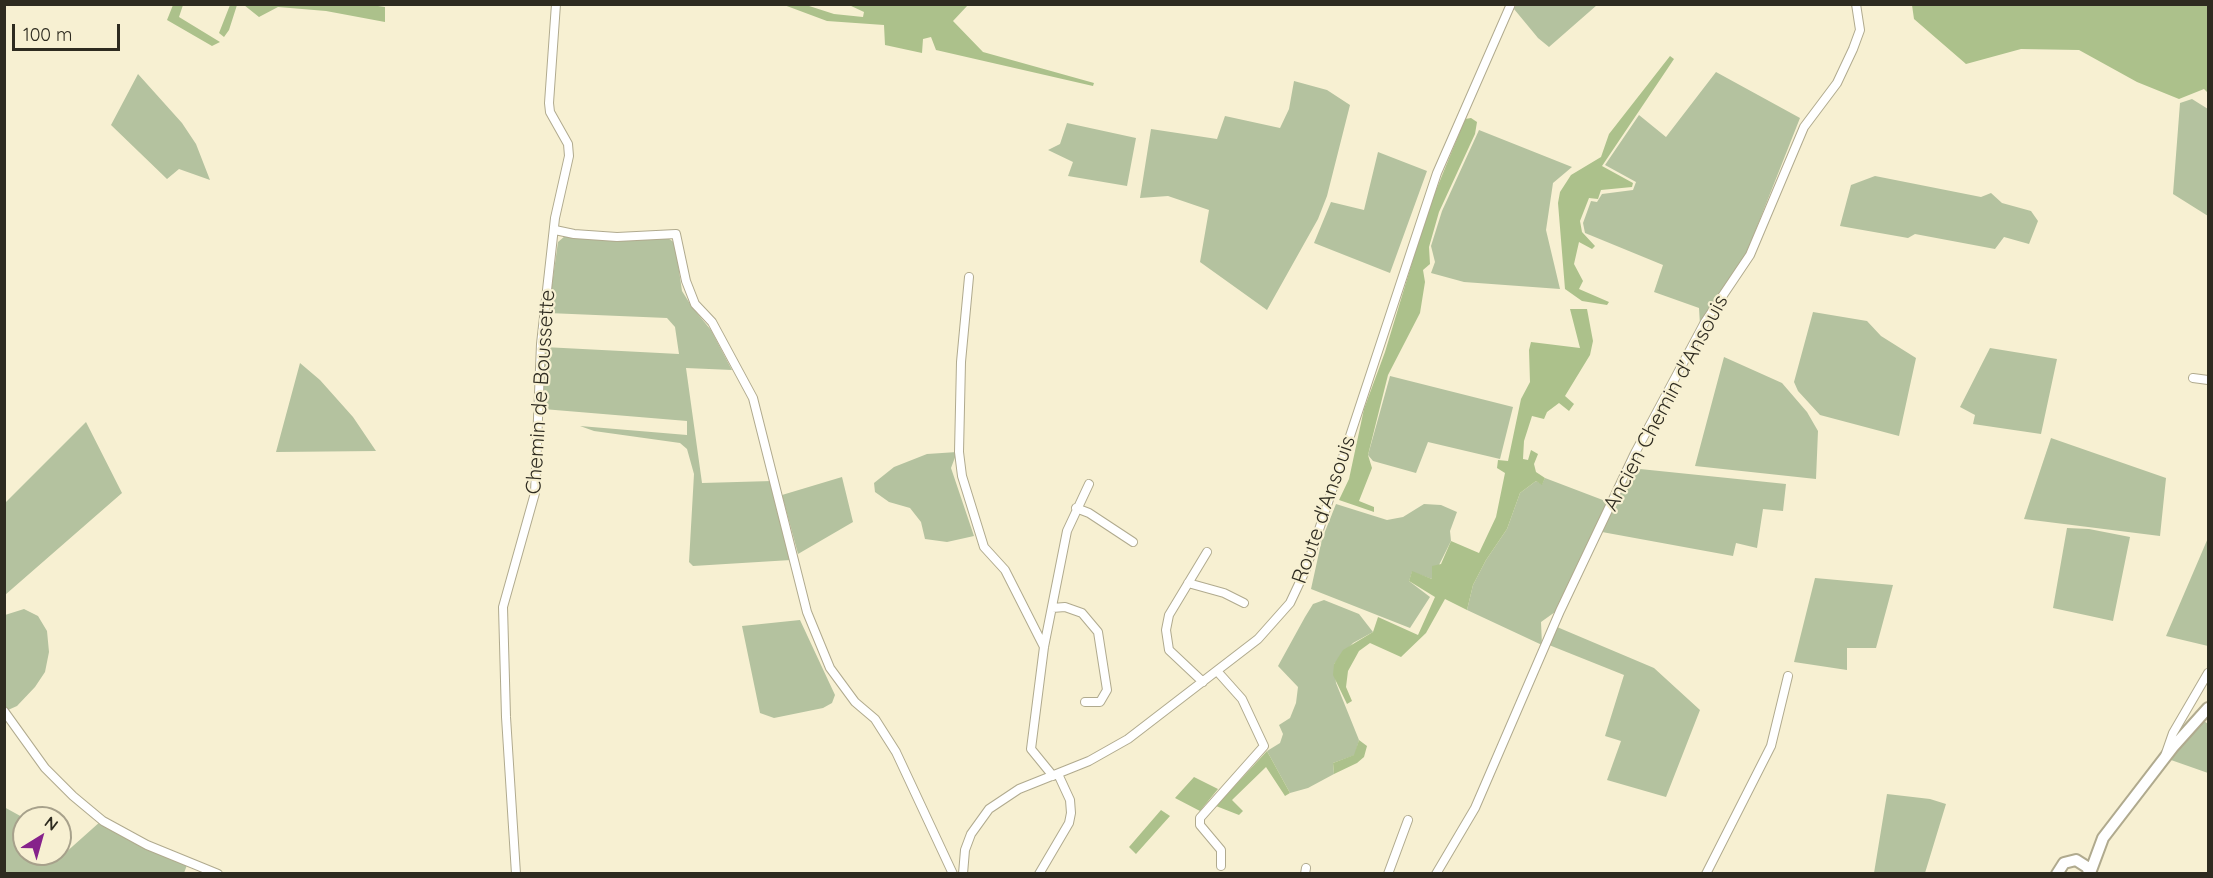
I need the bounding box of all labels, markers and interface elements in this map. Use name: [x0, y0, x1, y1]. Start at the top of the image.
scale bar: [15, 12, 123, 50]
text: 100 m: [23, 23, 72, 46]
street label: Chemin de Boussette: [521, 289, 561, 495]
street label: Ancien Chemin d'Ansouis: [1598, 291, 1734, 515]
street label: Route d'Ansouis: [1287, 433, 1361, 587]
north arrow: [12, 806, 72, 866]
text: N: [41, 812, 62, 835]

